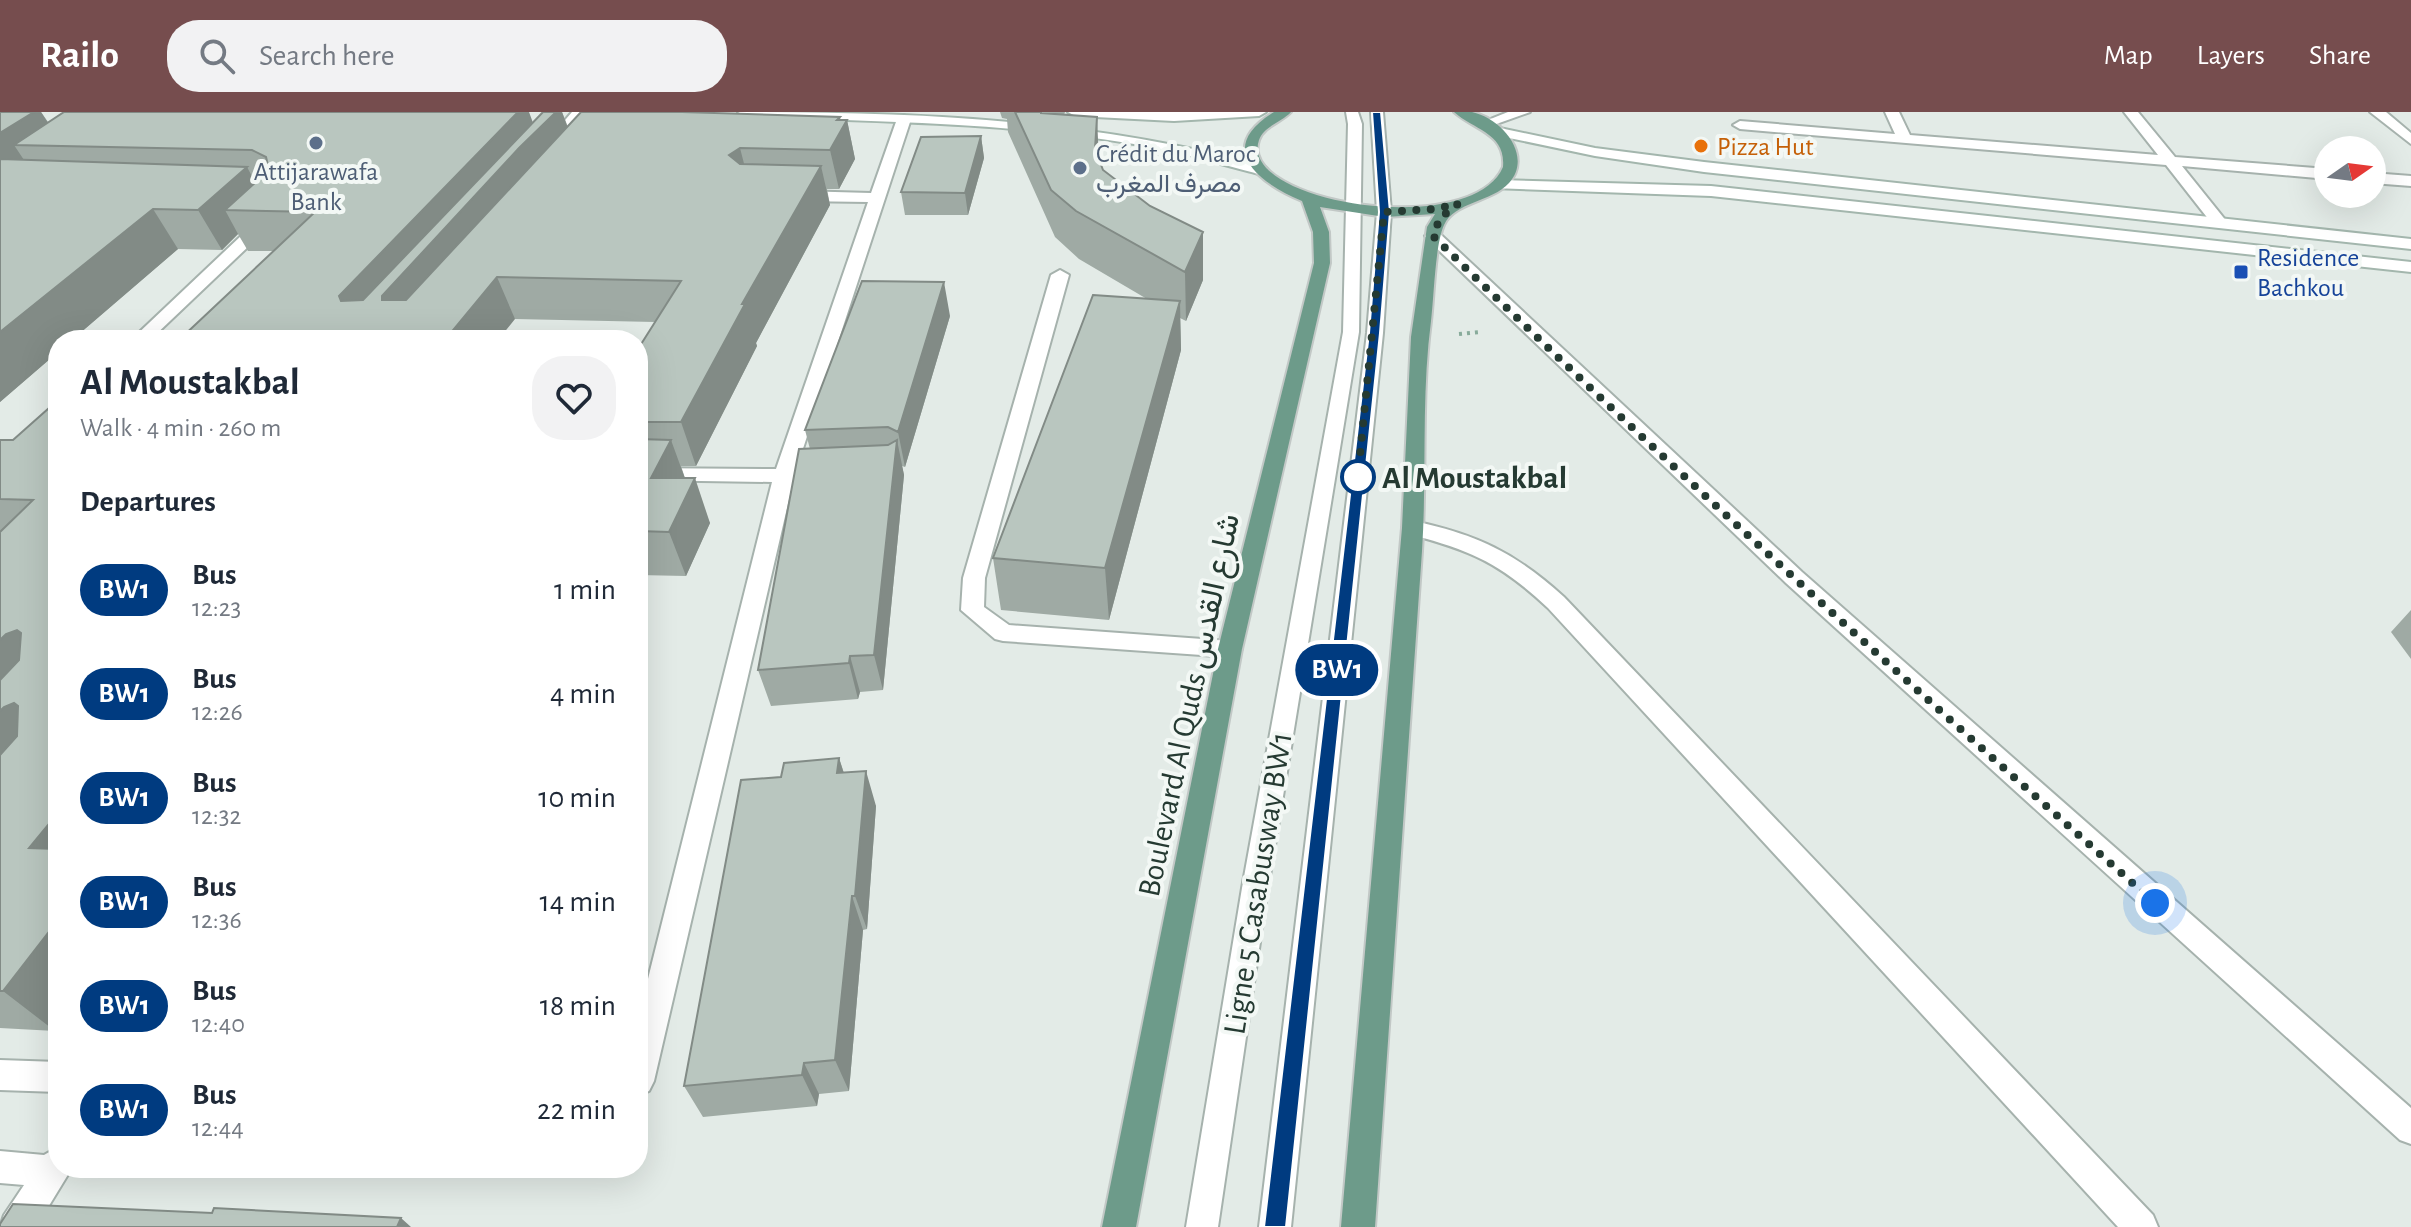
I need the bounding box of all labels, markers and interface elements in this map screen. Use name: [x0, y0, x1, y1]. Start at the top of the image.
search box: [167, 20, 727, 92]
icon: search: [195, 34, 239, 78]
text: Railo: [40, 37, 119, 75]
text: Search here: [259, 41, 395, 71]
text: Map: [2104, 42, 2153, 70]
text: Layers: [2197, 42, 2265, 70]
text: Share: [2309, 42, 2371, 70]
marker: Attijarawafa Bank: [307, 134, 325, 152]
place label: Pizza Hut: [1717, 134, 1814, 160]
north arrow: [2314, 136, 2386, 208]
map controls: [2314, 136, 2386, 208]
marker: Pizza Hut: [1692, 137, 1710, 155]
place label: Crédit du Maroc مصرف المغرب: [1096, 141, 1256, 199]
place label: Attijarawafa Bank: [254, 159, 378, 215]
marker: Crédit du Maroc مصرف المغرب: [1071, 159, 1089, 177]
place label: Residence Bachkou: [2257, 245, 2359, 301]
marker: Residence Bachkou: [2232, 263, 2250, 281]
button: heart: [532, 356, 616, 440]
text: Al Moustakbal: [80, 364, 300, 402]
text: Walk · 4 min · 260 m: [80, 415, 281, 441]
marker: Al Moustakbal: [1341, 460, 1375, 494]
place label: Al Moustakbal: [1382, 462, 1567, 494]
text: Departures: [80, 487, 216, 517]
street label: Boulevard Al Quds شارع القدس: [1133, 511, 1250, 900]
text: Bus: [192, 560, 237, 590]
text: 1 min: [554, 575, 616, 605]
text: BW1: [98, 576, 150, 604]
text: 12:23: [192, 595, 241, 621]
line badge: BW1: [1291, 644, 1383, 696]
text: BW1: [1311, 656, 1363, 684]
text: Bus: [192, 664, 237, 694]
text: 4 min: [550, 679, 616, 709]
text: BW1: [98, 680, 150, 708]
text: 12:26: [192, 699, 243, 725]
street label: Ligne 5 Casabusway BW1: [1218, 730, 1298, 1037]
text: Bus: [192, 768, 237, 798]
text: 10 min: [538, 783, 616, 813]
text: BW1: [98, 784, 150, 812]
text: 12:32: [192, 803, 241, 829]
text: Bus: [192, 872, 237, 902]
your location: [2135, 883, 2175, 923]
text: 14 min: [540, 887, 616, 917]
text: BW1: [98, 888, 150, 916]
text: 12:36: [192, 907, 242, 933]
text: Bus: [192, 976, 237, 1006]
text: 18 min: [540, 991, 616, 1021]
text: BW1: [98, 992, 150, 1020]
text: 12:40: [192, 1011, 245, 1037]
text: Bus: [192, 1080, 237, 1110]
text: 22 min: [537, 1095, 616, 1125]
text: BW1: [98, 1096, 150, 1124]
text: 12:44: [192, 1115, 244, 1141]

